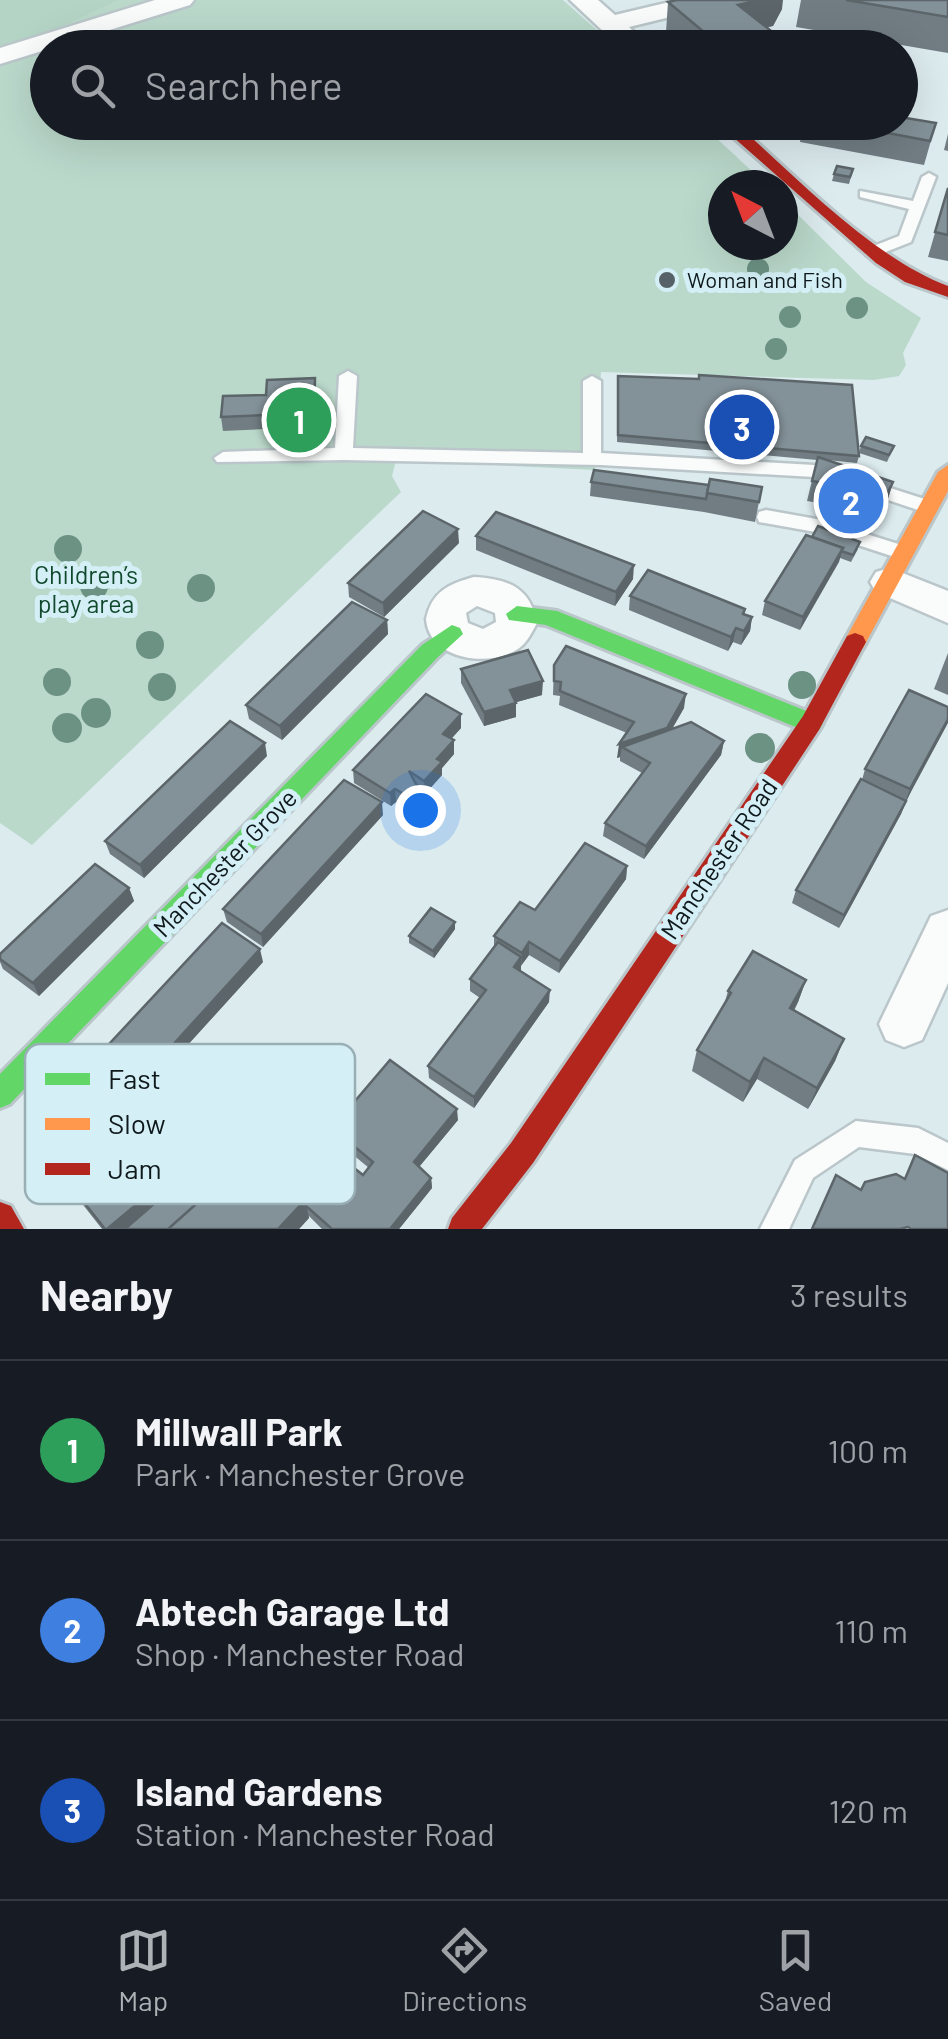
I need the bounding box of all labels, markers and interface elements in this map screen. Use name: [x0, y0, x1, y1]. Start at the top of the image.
search box: [30, 30, 918, 140]
icon: search: [65, 58, 120, 113]
text: Search here: [145, 62, 343, 108]
north arrow: [708, 170, 798, 260]
place label: Woman and Fish: [687, 266, 843, 292]
marker: Woman and Fish: [656, 269, 678, 291]
pin: 1: [266, 382, 332, 458]
pin: 3: [710, 390, 774, 464]
pin: 2: [818, 464, 884, 538]
park label: Children’s play area: [34, 559, 138, 618]
street label: Manchester Road: [654, 773, 783, 944]
street label: Manchester Grove: [146, 782, 302, 942]
your location: [395, 785, 446, 836]
legend: [25, 1044, 355, 1204]
text: Fast: [108, 1061, 161, 1095]
text: Slow: [108, 1106, 166, 1140]
text: Jam: [108, 1151, 162, 1185]
text: Nearby: [40, 1269, 173, 1319]
text: 3 results: [790, 1275, 908, 1313]
text: Millwall Park: [135, 1408, 343, 1454]
text: 1: [67, 1431, 78, 1469]
text: 100 m: [828, 1431, 908, 1469]
text: Park · Manchester Grove: [135, 1454, 465, 1492]
text: Abtech Garage Ltd: [135, 1588, 450, 1634]
text: 2: [64, 1611, 81, 1649]
text: 110 m: [835, 1611, 908, 1649]
text: Shop · Manchester Road: [135, 1634, 464, 1672]
text: Island Gardens: [135, 1768, 383, 1814]
text: 3: [64, 1791, 81, 1829]
text: 120 m: [829, 1791, 908, 1829]
text: Station · Manchester Road: [135, 1814, 495, 1852]
tab: Map: [116, 1923, 171, 2017]
tab: Directions: [402, 1923, 527, 2017]
tab: Saved: [759, 1923, 832, 2017]

